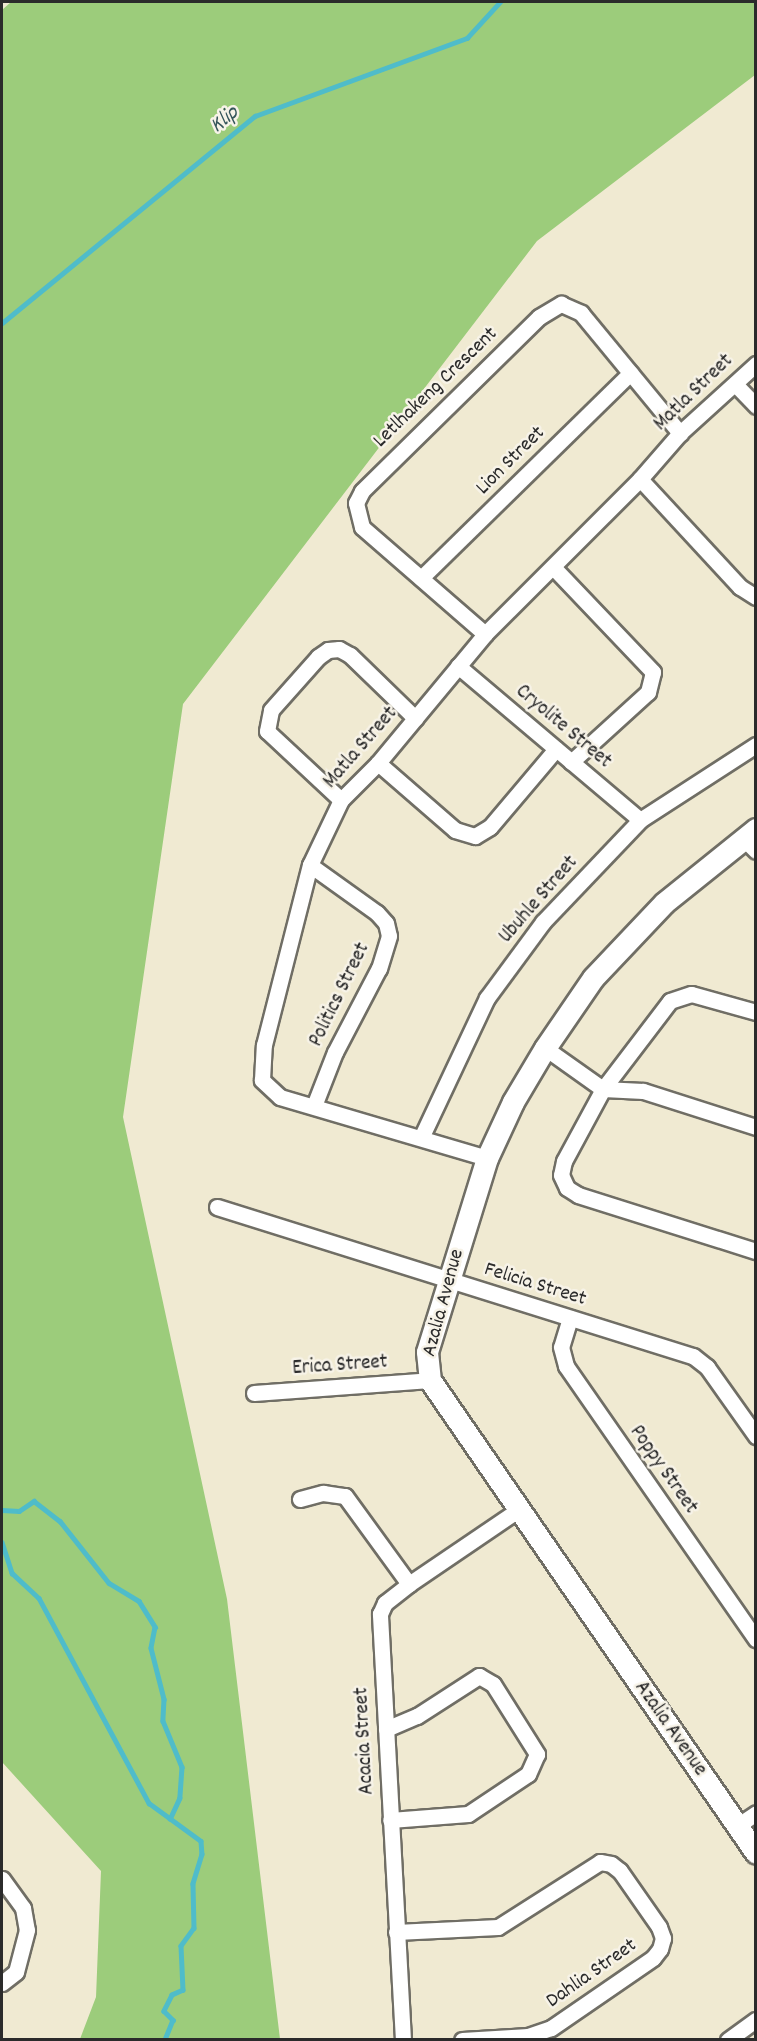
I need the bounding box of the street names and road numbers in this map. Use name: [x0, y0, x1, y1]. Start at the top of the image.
street label: Letlhakeng Crescent: [369, 322, 503, 454]
street label: Matla Street: [649, 349, 739, 437]
street label: Lion Street: [471, 421, 551, 501]
street label: Cryolite Street: [510, 680, 616, 774]
street label: Matla Street: [318, 702, 404, 794]
street label: Ubuhle Street: [494, 851, 584, 949]
street label: Politics Street: [304, 939, 376, 1051]
street label: Azalia Avenue: [418, 1246, 470, 1360]
street label: Felicia Street: [481, 1258, 589, 1312]
street label: Erica Street: [292, 1350, 388, 1382]
street label: Poppy Street: [623, 1421, 703, 1519]
street label: Azalia Avenue: [628, 1677, 712, 1781]
street label: Acacia Street: [350, 1687, 380, 1795]
street label: Dahlia Street: [542, 1934, 642, 2014]

